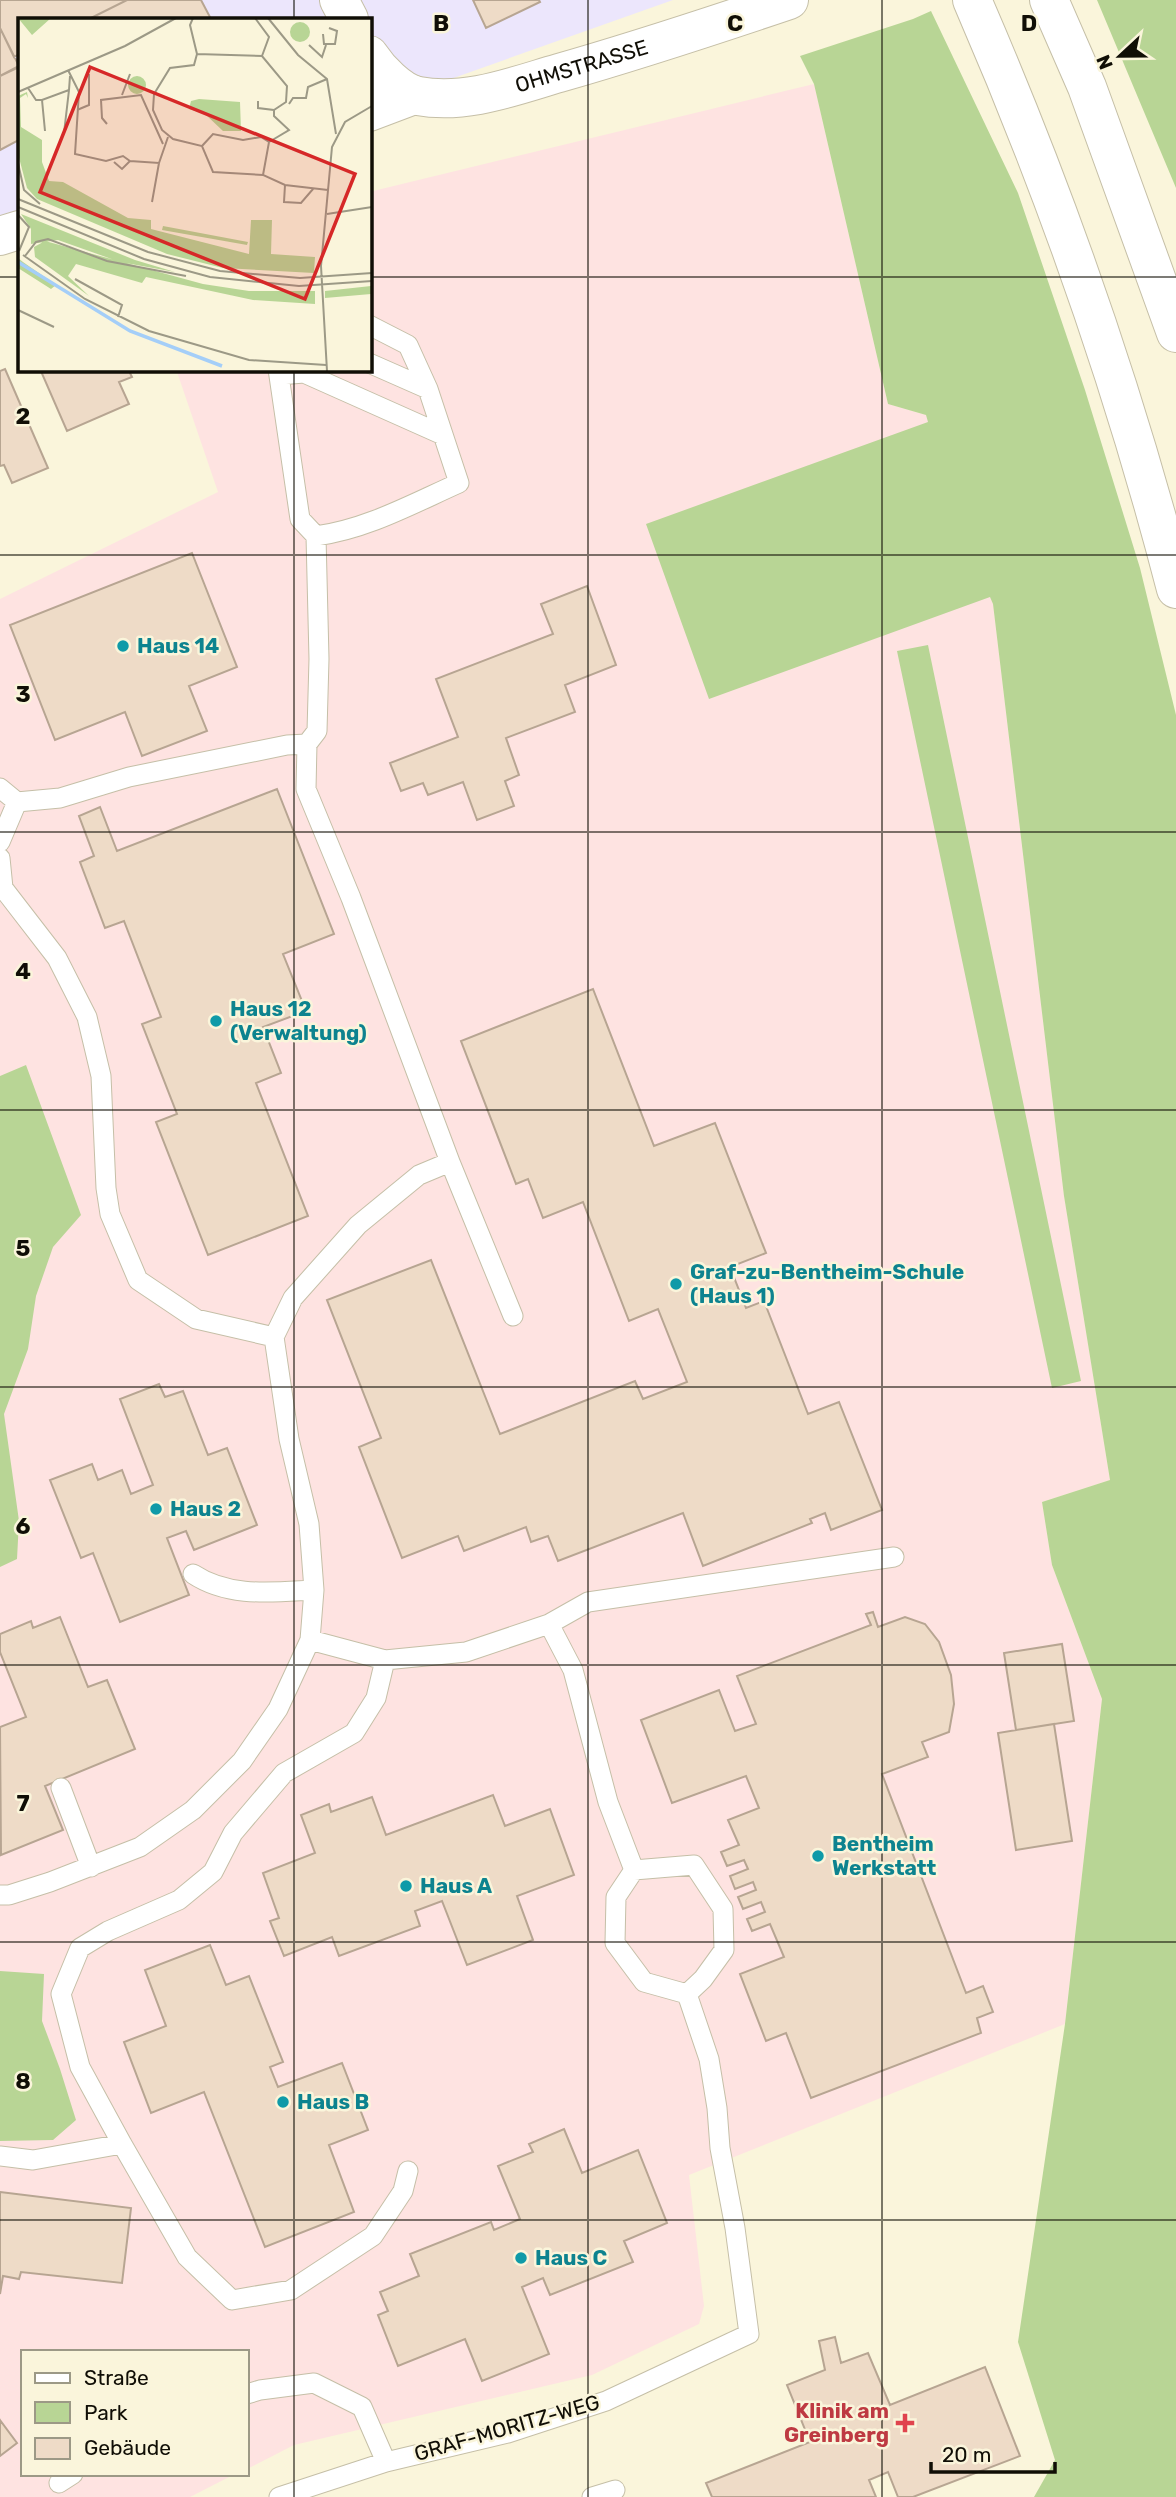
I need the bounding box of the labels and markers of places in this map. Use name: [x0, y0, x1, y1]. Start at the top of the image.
place label: Haus 14: [137, 633, 219, 658]
marker: Haus 14: [115, 638, 131, 654]
place label: Haus 12 (Verwaltung): [230, 996, 367, 1045]
marker: Haus 12 (Verwaltung): [208, 1013, 224, 1029]
place label: Graf-zu-Bentheim-Schule (Haus 1): [690, 1259, 964, 1308]
marker: Graf-zu-Bentheim-Schule (Haus 1): [668, 1276, 684, 1292]
place label: Haus 2: [170, 1496, 241, 1521]
marker: Haus 2: [148, 1501, 164, 1517]
place label: Bentheim Werkstatt: [832, 1831, 937, 1880]
marker: Bentheim Werkstatt: [810, 1848, 826, 1864]
place label: Haus A: [420, 1873, 492, 1898]
marker: Haus A: [398, 1878, 414, 1894]
place label: Haus B: [297, 2089, 369, 2114]
marker: Haus B: [275, 2094, 291, 2110]
place label: Haus C: [535, 2245, 608, 2270]
marker: Haus C: [513, 2250, 529, 2266]
place label: Klinik am Greinberg: [784, 2398, 889, 2447]
marker: Klinik am Greinberg: [895, 2413, 915, 2433]

